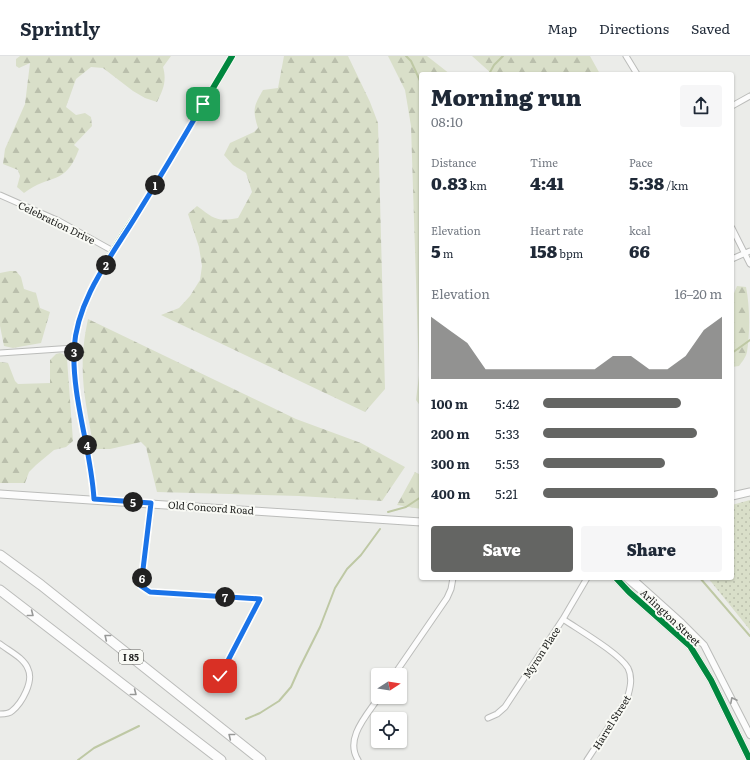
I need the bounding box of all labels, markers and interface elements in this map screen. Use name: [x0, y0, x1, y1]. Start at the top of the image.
text: Sprintly: [20, 14, 100, 42]
text: Map: [547, 18, 577, 38]
text: Directions: [599, 18, 669, 38]
text: Saved: [691, 18, 730, 38]
text: Morning run: [431, 80, 581, 113]
button: share: [680, 85, 722, 127]
pin: [186, 87, 220, 121]
icon: arrive: [192, 93, 214, 115]
text: 08:10: [431, 112, 463, 131]
text: Distance: [431, 154, 476, 170]
text: Time: [530, 154, 558, 170]
text: Pace: [629, 154, 653, 170]
text: 0.83: [431, 170, 467, 195]
text: 4:41: [530, 170, 564, 195]
text: 5:38: [629, 170, 664, 195]
pin: 1: [145, 175, 165, 195]
text: 1: [153, 177, 157, 193]
text: km: [467, 177, 487, 193]
text: /km: [664, 177, 688, 193]
street label: Celebration Drive: [16, 197, 98, 247]
text: Elevation: [431, 222, 481, 238]
text: Heart rate: [530, 222, 583, 238]
text: kcal: [629, 222, 651, 238]
text: 5: [431, 238, 441, 263]
text: 158: [530, 238, 557, 263]
text: 66: [629, 238, 650, 263]
text: m: [441, 245, 453, 261]
text: bpm: [557, 245, 583, 261]
pin: 2: [96, 255, 116, 275]
text: 2: [103, 257, 109, 273]
text: Elevation: [431, 284, 490, 303]
text: 16–20 m: [674, 284, 722, 303]
pin: 3: [64, 342, 84, 362]
text: 3: [71, 344, 77, 360]
text: 100 m: [431, 394, 468, 413]
text: 5:42: [495, 394, 519, 413]
text: 200 m: [431, 424, 470, 443]
text: 5:33: [495, 424, 520, 443]
pin: 4: [77, 435, 97, 455]
text: 4: [84, 437, 90, 453]
text: 300 m: [431, 454, 470, 473]
text: 5:53: [495, 454, 520, 473]
text: 400 m: [431, 484, 470, 503]
text: 5:21: [495, 484, 518, 503]
pin: 5: [123, 492, 143, 512]
text: 5: [130, 494, 136, 510]
street label: Old Concord Road: [168, 497, 254, 517]
button: Save: [431, 526, 573, 572]
button: Share: [581, 526, 722, 572]
pin: 6: [132, 568, 152, 588]
text: 6: [139, 570, 145, 586]
street label: Arlington Street: [638, 585, 704, 649]
pin: 7: [215, 587, 235, 607]
text: 7: [222, 589, 228, 605]
one-way arrow: [26, 609, 33, 616]
street label: Myron Place: [519, 623, 563, 681]
one-way arrow: [105, 635, 112, 642]
road number: I 85: [119, 650, 143, 664]
pin: [203, 659, 237, 693]
icon: check: [209, 665, 231, 687]
north arrow: [371, 668, 407, 704]
map controls: [371, 668, 407, 748]
one-way arrow: [129, 688, 136, 695]
street label: Harrel Street: [588, 692, 634, 752]
one-way arrow: [730, 696, 737, 704]
button: locate: [371, 712, 407, 748]
one-way arrow: [228, 733, 235, 740]

